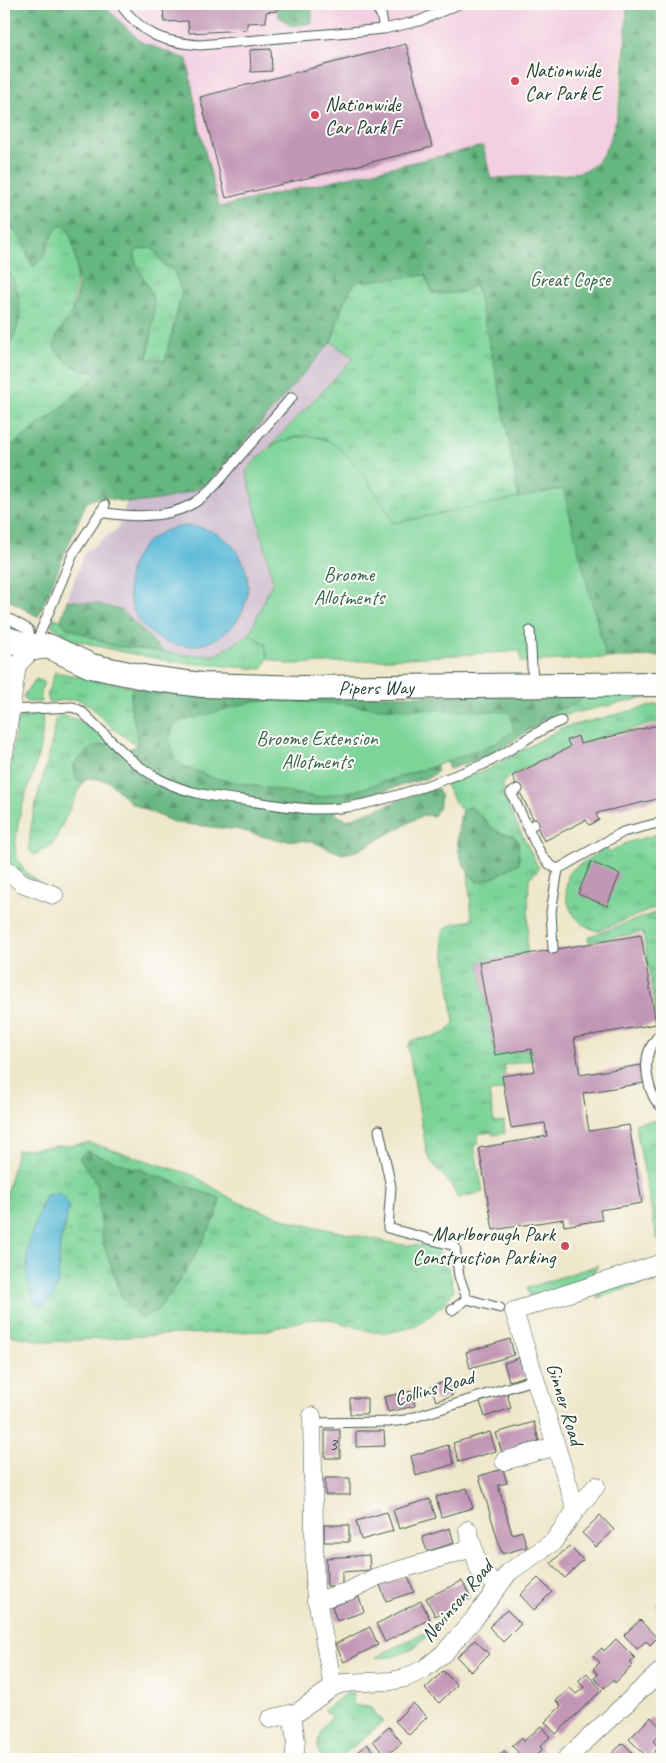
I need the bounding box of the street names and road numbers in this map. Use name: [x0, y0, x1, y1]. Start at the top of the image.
street label: Pipers Way: [338, 674, 416, 700]
street label: Ginner Road: [541, 1360, 590, 1451]
street label: Collins Road: [391, 1364, 480, 1411]
street label: Nevinson Road: [416, 1553, 500, 1647]

